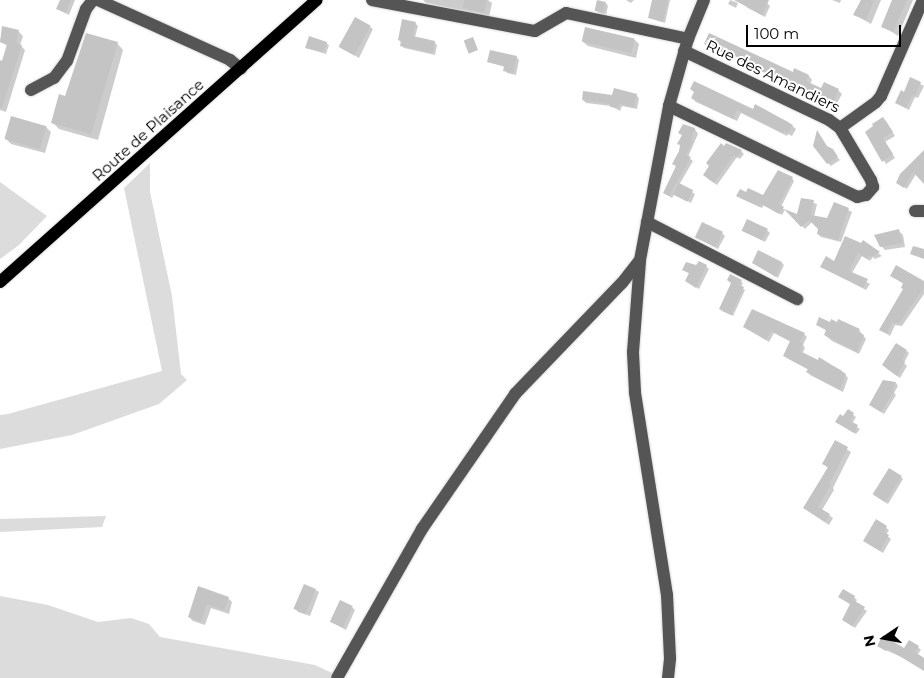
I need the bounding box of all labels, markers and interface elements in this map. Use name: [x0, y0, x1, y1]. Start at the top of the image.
scale bar: [749, 15, 904, 47]
text: 100 m: [754, 24, 799, 43]
street label: Rue des Amandiers: [703, 36, 843, 116]
street label: Route de Plaisance: [89, 75, 207, 185]
north arrow: [859, 613, 909, 663]
text: N: [859, 634, 879, 649]

